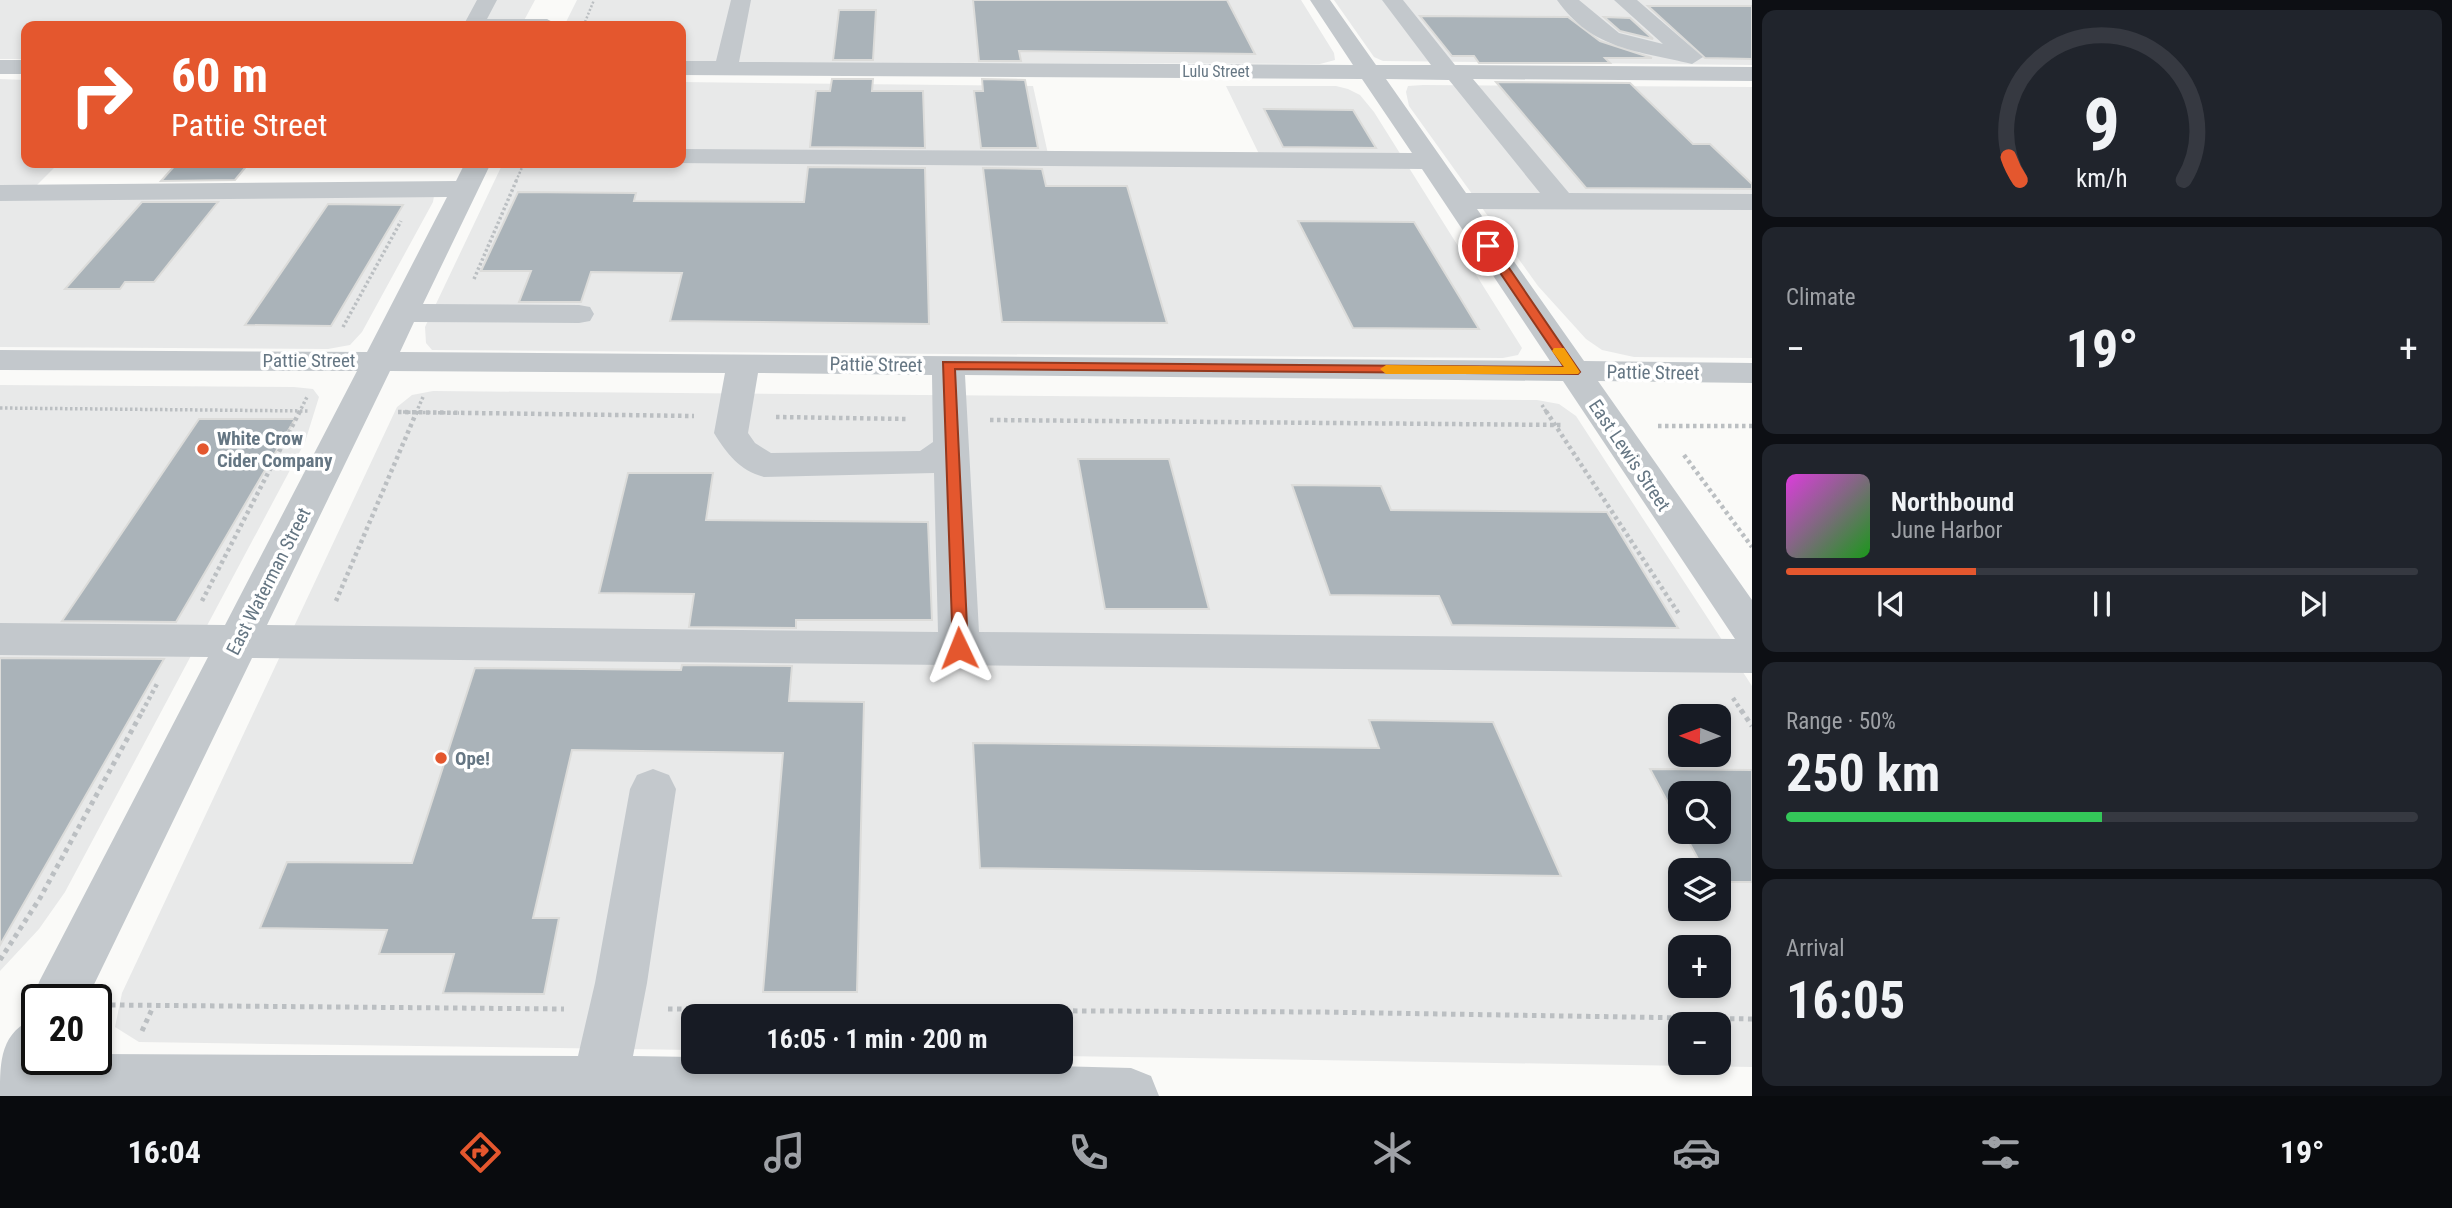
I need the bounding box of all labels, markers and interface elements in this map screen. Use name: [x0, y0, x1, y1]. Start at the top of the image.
text: 60 m: [171, 47, 268, 104]
icon: right: [56, 49, 147, 140]
street label: Lulu Street: [1182, 62, 1250, 81]
text: 9: [2084, 82, 2120, 168]
text: Pattie Street: [171, 106, 328, 144]
text: km/h: [2076, 163, 2128, 192]
pin: [1458, 216, 1518, 276]
icon: arrive: [1469, 227, 1507, 265]
text: Climate: [1786, 284, 1856, 311]
text: 19°: [2066, 319, 2138, 380]
text: −: [1786, 327, 1805, 371]
text: +: [2399, 327, 2418, 371]
street label: Pattie Street: [263, 349, 355, 372]
street label: Pattie Street: [829, 352, 923, 377]
street label: Pattie Street: [1606, 360, 1700, 385]
street label: East Lewis Street: [1584, 395, 1675, 515]
place label: White Crow Cider Company: [217, 427, 333, 472]
marker: White Crow Cider Company: [195, 441, 211, 457]
text: Northbound: [1891, 487, 2014, 517]
street label: East Waterman Street: [221, 504, 316, 659]
text: June Harbor: [1891, 517, 2003, 544]
icon: previous: [1872, 585, 1910, 623]
icon: pause: [2083, 585, 2121, 623]
icon: next: [2294, 585, 2332, 623]
position arrow: [922, 611, 996, 685]
north arrow: [1668, 704, 1731, 766]
map controls: [1668, 704, 1731, 1075]
text: Range · 50%: [1786, 708, 1896, 735]
text: 250 km: [1786, 743, 1940, 804]
place label: Ope!: [455, 747, 490, 770]
marker: Ope!: [433, 750, 449, 766]
button: search: [1668, 781, 1731, 844]
button: layers: [1668, 858, 1731, 921]
button: +: [1668, 935, 1731, 998]
text: Arrival: [1786, 935, 1845, 962]
text: 16:05: [1786, 970, 1905, 1031]
speed limit sign: 20: [21, 984, 112, 1075]
button: −: [1668, 1012, 1731, 1075]
text: 16:05 · 1 min · 200 m: [767, 1024, 987, 1054]
icon: directions: [456, 1128, 505, 1177]
icon: music: [760, 1128, 809, 1177]
icon: phone: [1064, 1128, 1113, 1177]
icon: climate: [1368, 1128, 1417, 1177]
icon: car: [1672, 1128, 1721, 1177]
icon: filters: [1976, 1128, 2025, 1177]
text: 16:04: [127, 1133, 201, 1171]
text: 19°: [2280, 1133, 2324, 1171]

